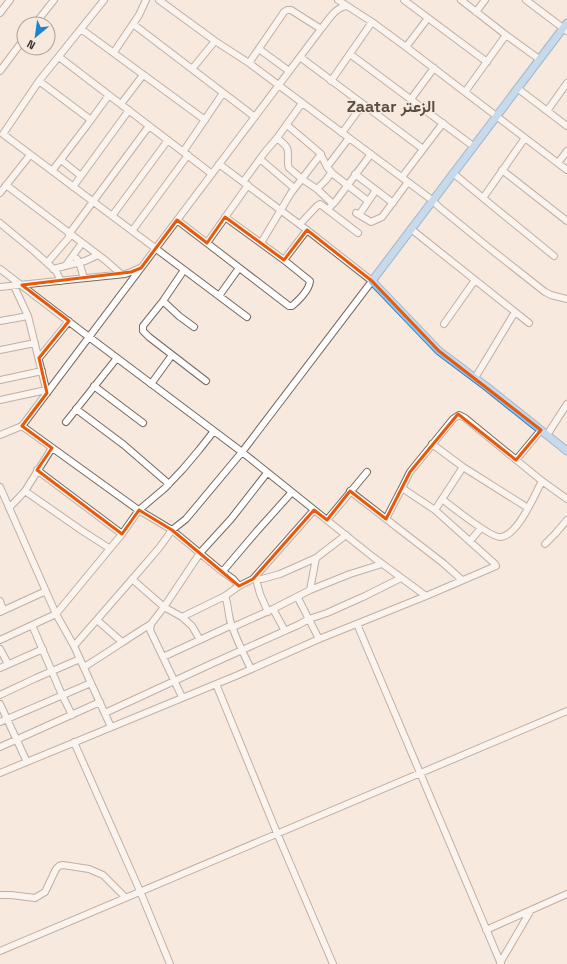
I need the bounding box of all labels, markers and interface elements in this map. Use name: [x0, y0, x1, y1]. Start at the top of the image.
north arrow: [16, 16, 56, 56]
text: N: [25, 37, 38, 53]
district label: Zaatar الزعتر: [347, 96, 435, 117]

